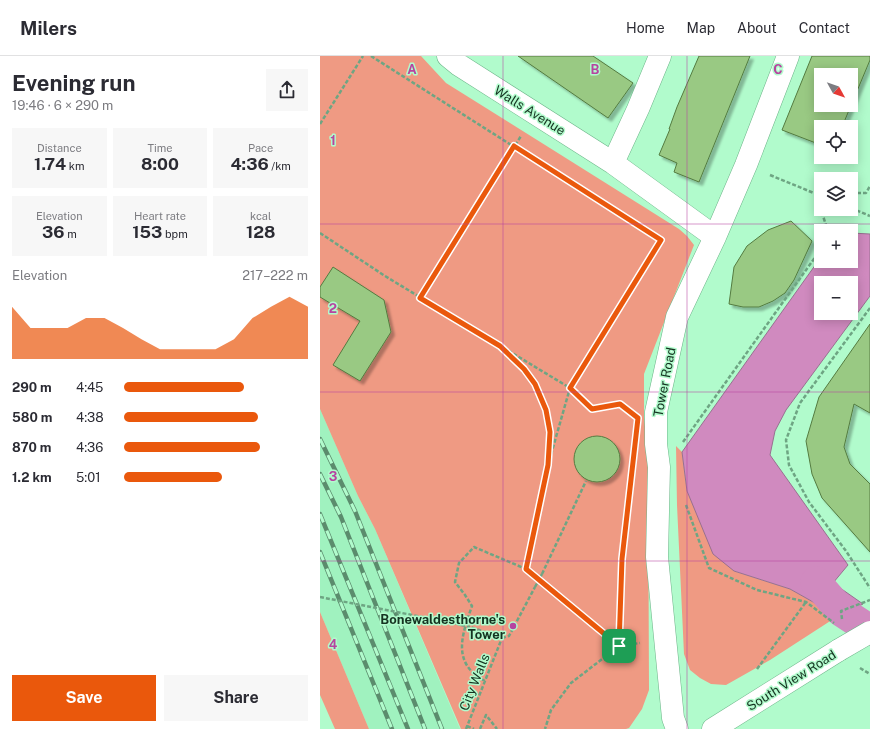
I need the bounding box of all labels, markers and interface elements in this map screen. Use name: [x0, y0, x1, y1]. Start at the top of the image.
text: Milers: [20, 17, 77, 39]
text: Home: [626, 20, 665, 36]
text: Map: [687, 20, 715, 36]
text: About: [737, 20, 777, 36]
text: Contact: [799, 20, 850, 36]
text: A: [407, 62, 417, 77]
text: B: [591, 62, 600, 77]
text: C: [773, 62, 783, 77]
north arrow: [814, 68, 858, 112]
map controls: [814, 68, 858, 320]
button: share: [266, 69, 308, 111]
text: Evening run: [12, 70, 136, 96]
street label: Walls Avenue: [491, 83, 568, 138]
text: 19:46 · 6 × 290 m: [12, 98, 113, 113]
button: locate: [814, 120, 858, 164]
text: 1: [330, 133, 336, 148]
text: Distance: [37, 142, 82, 154]
text: Time: [147, 142, 173, 154]
text: Pace: [248, 142, 273, 154]
text: 1.74: [34, 154, 66, 174]
text: 8:00: [141, 154, 179, 174]
text: 4:36: [230, 154, 269, 174]
text: km: [66, 160, 85, 172]
text: /km: [269, 160, 291, 172]
button: layers: [814, 172, 858, 216]
text: Elevation: [36, 210, 83, 222]
text: Heart rate: [134, 210, 186, 222]
text: kcal: [250, 210, 271, 222]
text: 36: [42, 222, 64, 242]
text: 153: [132, 222, 162, 242]
text: 128: [246, 222, 275, 242]
button: +: [814, 224, 858, 268]
text: m: [64, 228, 77, 240]
text: bpm: [162, 228, 188, 240]
text: Elevation: [12, 268, 67, 283]
text: 217–222 m: [242, 268, 308, 283]
button: −: [814, 276, 858, 320]
text: 2: [329, 301, 337, 316]
street label: Tower Road: [650, 346, 679, 418]
text: 290 m: [12, 380, 52, 395]
text: 4:45: [76, 380, 103, 395]
text: 580 m: [12, 410, 52, 425]
text: 4:38: [76, 410, 104, 425]
text: 870 m: [12, 440, 51, 455]
text: 4:36: [76, 440, 103, 455]
text: 3: [329, 469, 338, 484]
text: 1.2 km: [12, 470, 52, 485]
text: 5:01: [76, 470, 101, 485]
place label: Bonewaldesthorne's Tower: [380, 612, 506, 642]
marker: Bonewaldesthorne's Tower: [508, 621, 518, 631]
pin: [602, 629, 636, 663]
icon: arrive: [608, 635, 630, 657]
text: 4: [329, 637, 338, 652]
street label: South View Road: [744, 647, 839, 714]
street label: City Walls: [456, 652, 493, 713]
button: Save: [12, 675, 156, 721]
button: Share: [164, 675, 308, 721]

